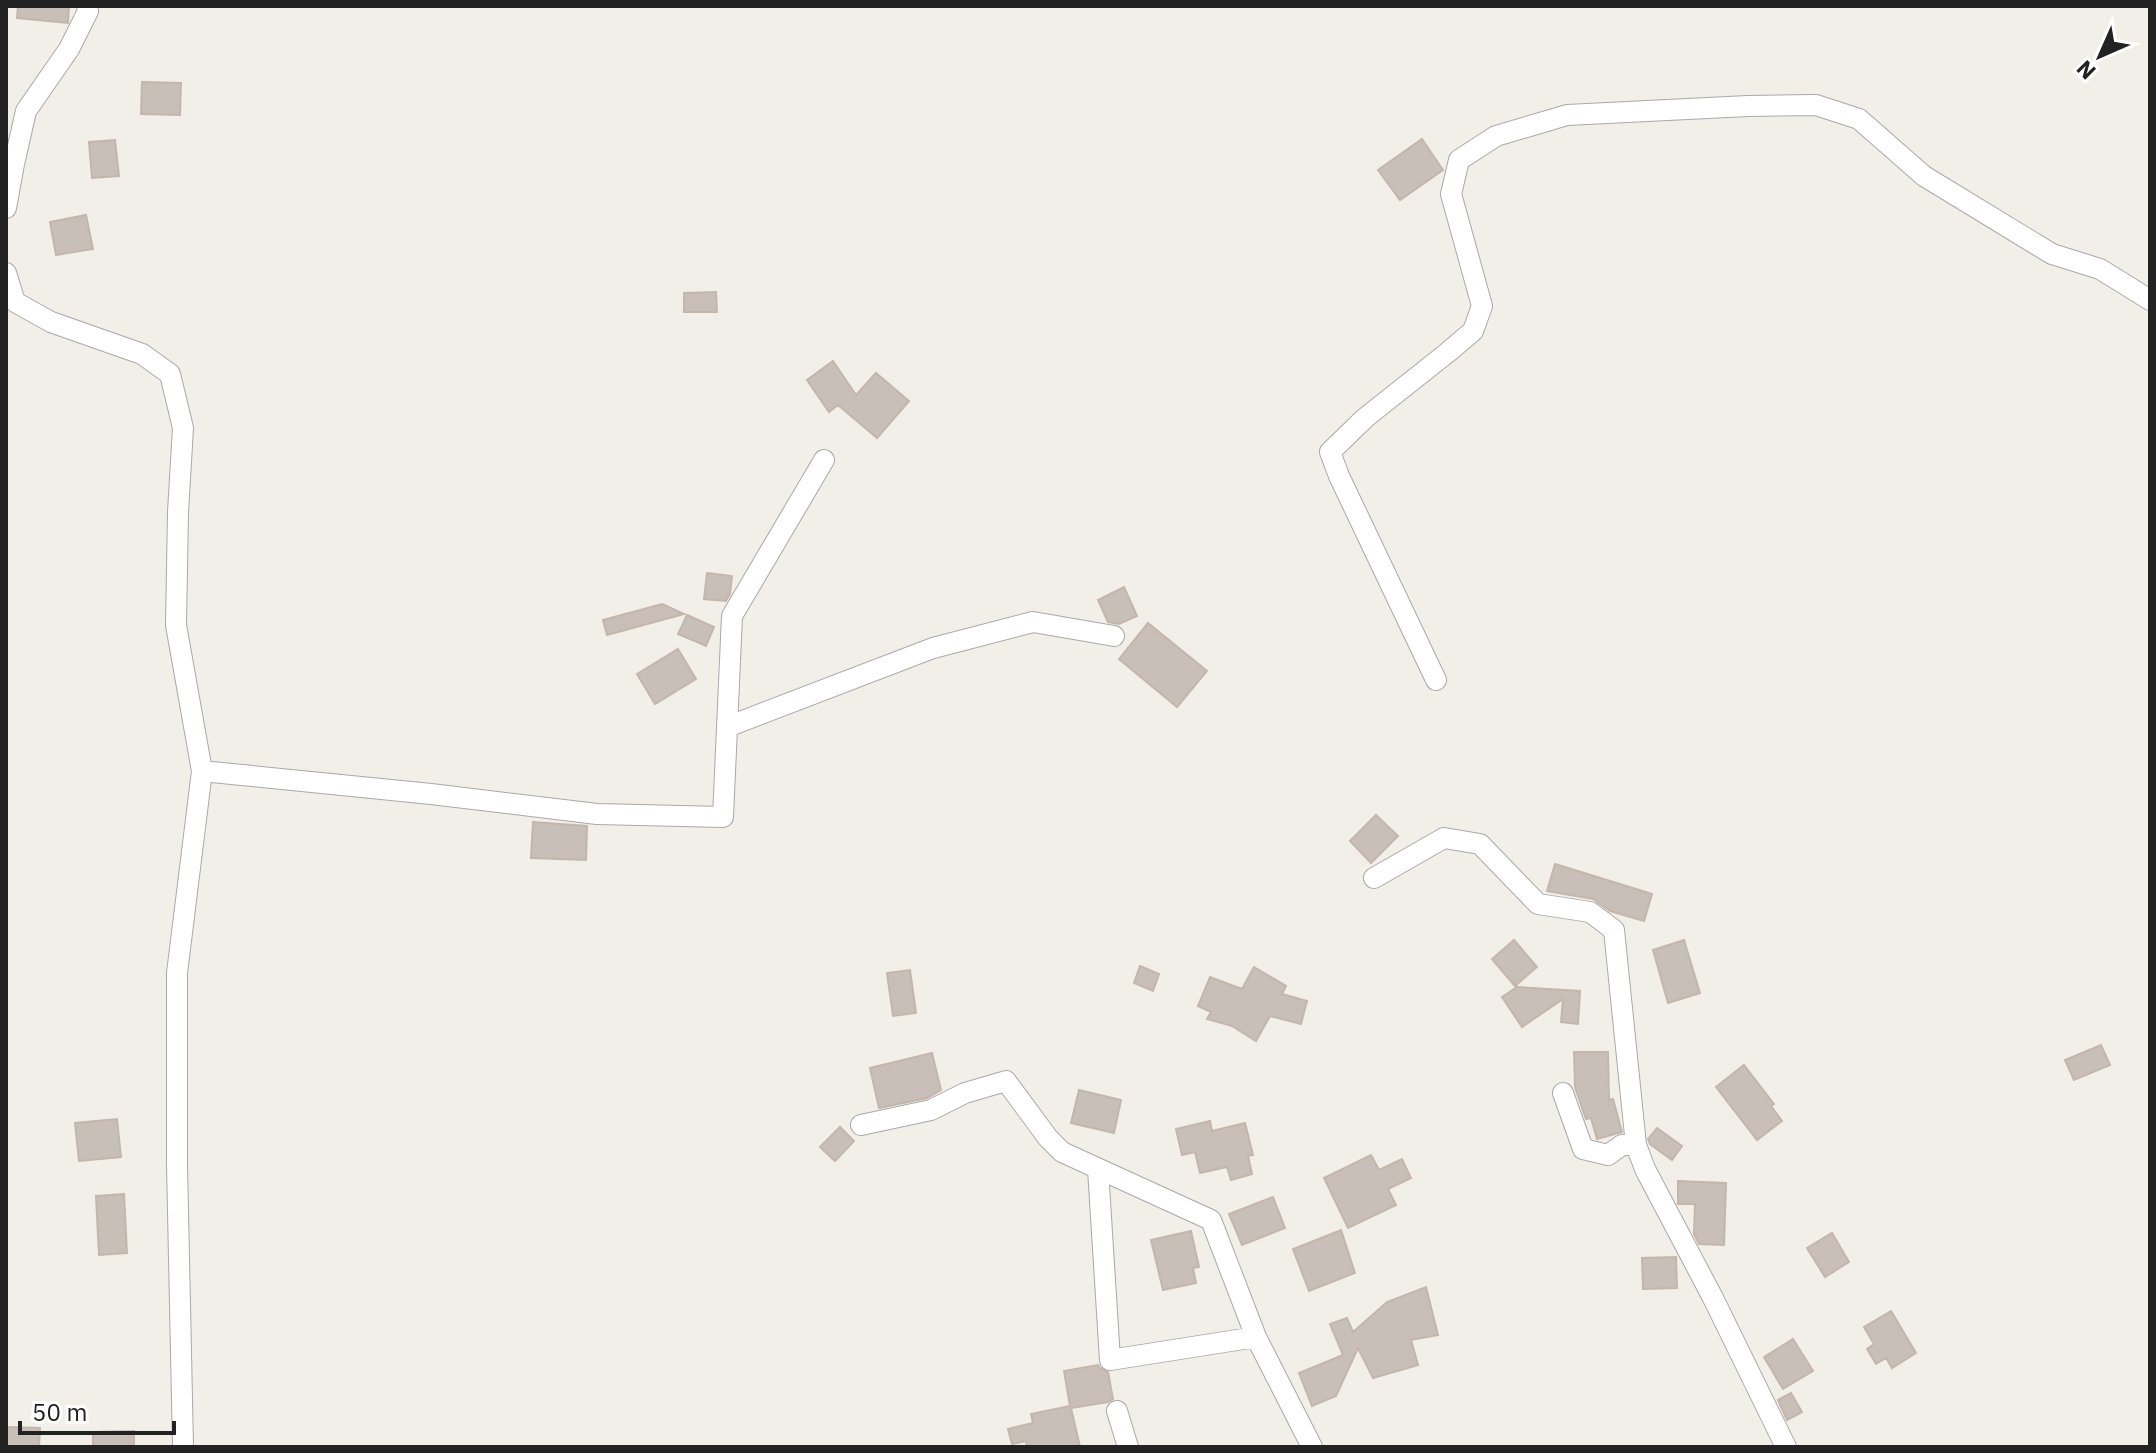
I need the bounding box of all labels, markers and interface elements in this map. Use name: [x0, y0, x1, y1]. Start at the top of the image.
north arrow: [2060, 16, 2140, 96]
text: N: [2070, 55, 2101, 86]
scale bar: [20, 1385, 174, 1435]
text: 50 m: [32, 1396, 87, 1428]

